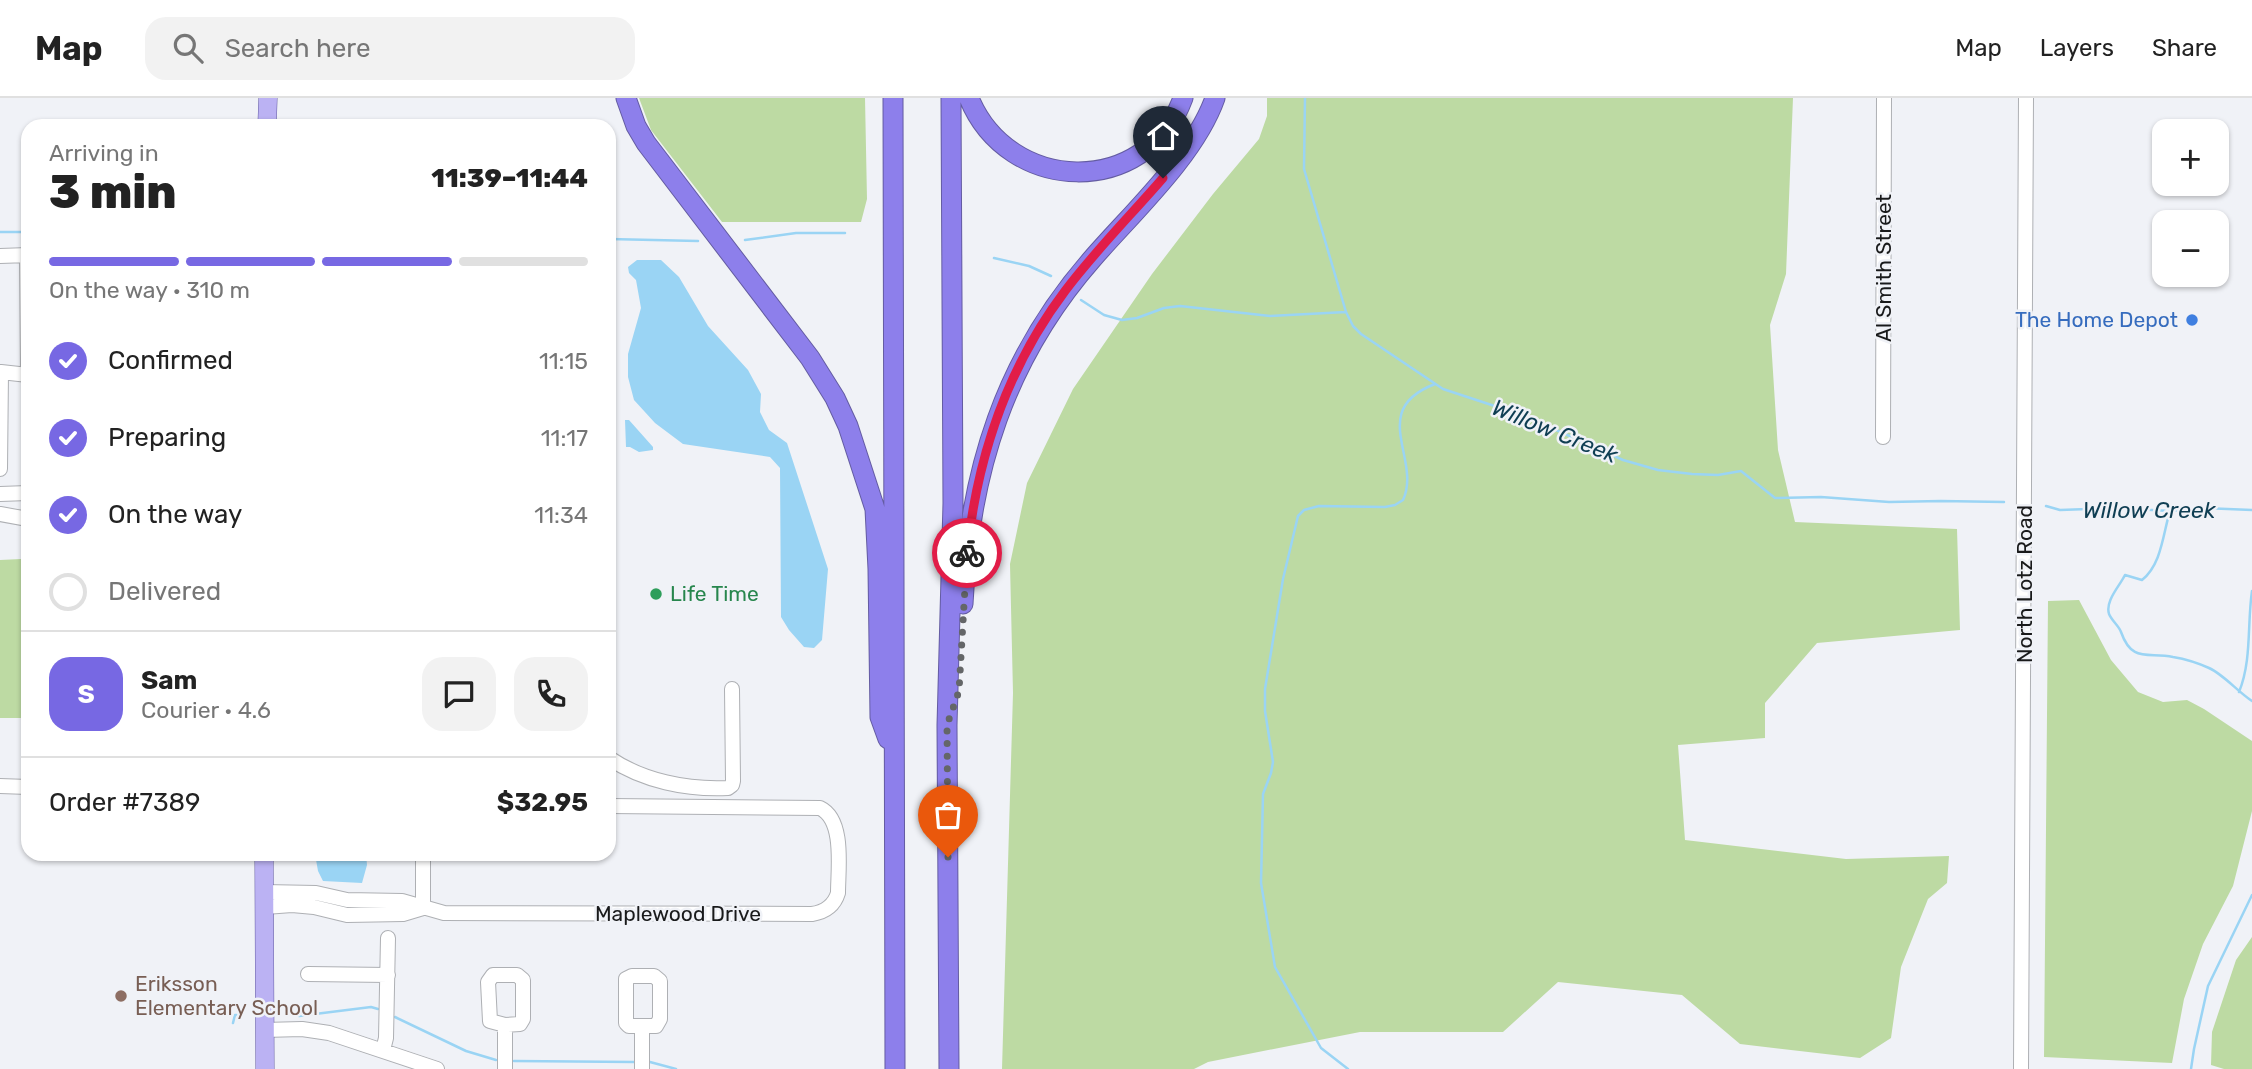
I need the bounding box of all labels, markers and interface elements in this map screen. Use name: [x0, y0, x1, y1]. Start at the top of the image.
search box: [145, 17, 635, 80]
text: Map: [35, 29, 103, 68]
icon: search: [169, 29, 207, 67]
text: Search here: [225, 33, 370, 64]
text: Map: [1955, 34, 2002, 62]
text: Layers: [2040, 34, 2114, 62]
text: Share: [2152, 34, 2217, 62]
pin: [1133, 106, 1193, 178]
icon: home: [1144, 117, 1182, 155]
map controls: [2152, 119, 2229, 287]
button: +: [2152, 119, 2229, 196]
text: Arriving in: [49, 139, 159, 167]
text: 11:39–11:44: [431, 163, 588, 194]
text: 3 min: [49, 165, 177, 220]
street label: Al Smith Street: [1871, 194, 1896, 342]
button: −: [2152, 210, 2229, 287]
text: On the way · 310 m: [49, 276, 250, 304]
place label: The Home Depot: [2015, 307, 2178, 332]
marker: The Home Depot: [2184, 312, 2200, 328]
icon: check: [49, 342, 87, 380]
text: Confirmed: [108, 345, 233, 376]
text: 11:15: [539, 347, 588, 375]
water label: Willow Creek: [1488, 393, 1623, 469]
icon: check: [49, 419, 87, 457]
text: Preparing: [108, 422, 226, 453]
text: 11:17: [541, 424, 588, 452]
icon: check: [49, 496, 87, 534]
water label: Willow Creek: [2082, 496, 2217, 524]
text: On the way: [108, 499, 242, 530]
text: 11:34: [534, 501, 588, 529]
street label: North Lotz Road: [2012, 505, 2037, 663]
courier: [932, 518, 1002, 588]
icon: bike: [948, 534, 986, 572]
text: Delivered: [108, 576, 221, 607]
place label: Life Time: [670, 581, 759, 606]
marker: Life Time: [648, 586, 664, 602]
button: chat: [422, 657, 496, 731]
button: phone: [514, 657, 588, 731]
text: Sam: [141, 665, 197, 696]
text: S: [77, 679, 95, 710]
text: Courier · 4.6: [141, 696, 271, 724]
pin: [918, 785, 978, 857]
text: Order #7389: [49, 787, 201, 818]
text: $32.95: [497, 787, 588, 818]
icon: bag: [929, 796, 967, 834]
street label: Maplewood Drive: [595, 901, 761, 926]
place label: Eriksson Elementary School: [135, 971, 318, 1020]
marker: Eriksson Elementary School: [113, 988, 129, 1004]

